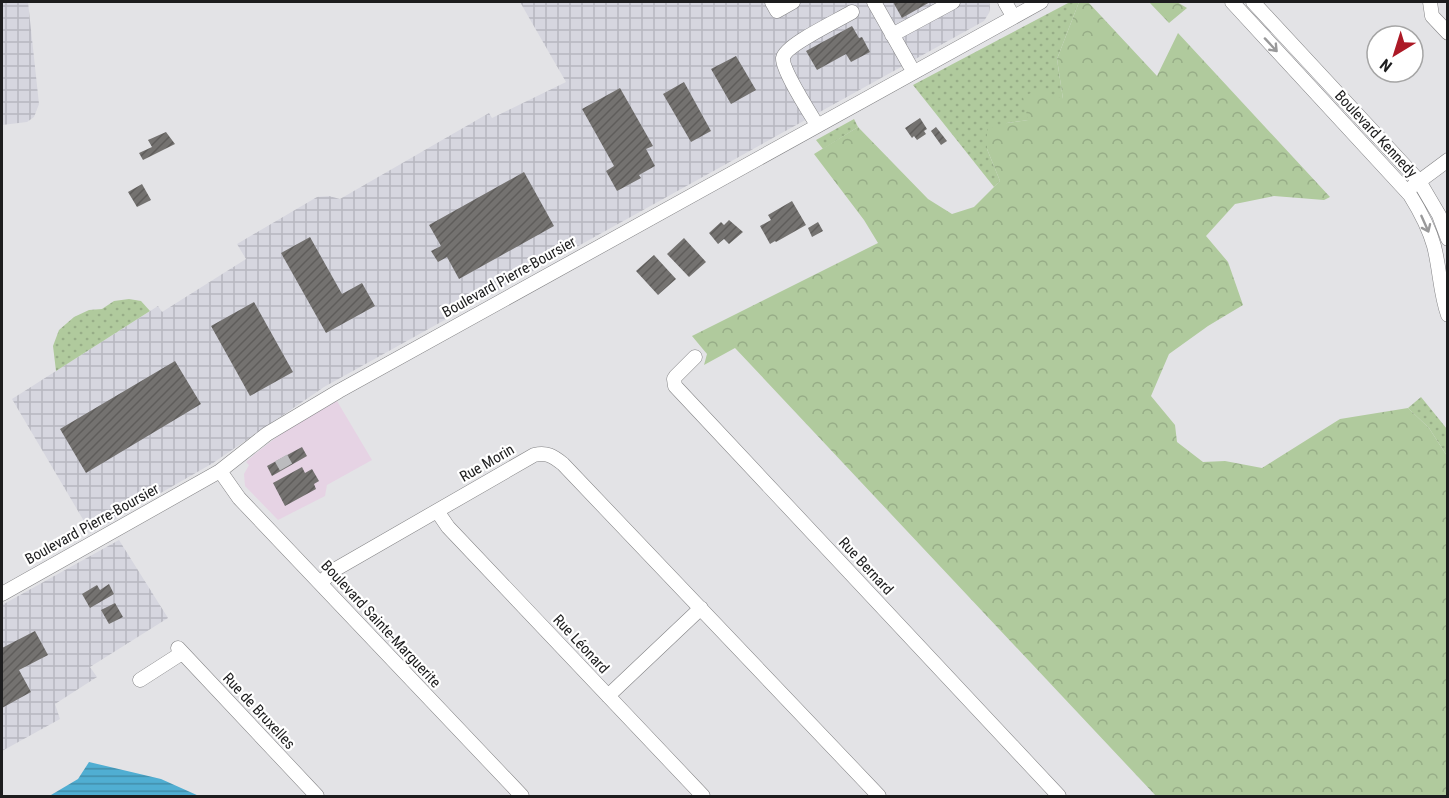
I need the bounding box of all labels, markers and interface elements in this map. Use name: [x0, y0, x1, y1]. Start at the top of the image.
north arrow: [1365, 24, 1425, 84]
one-way arrow: [1264, 37, 1278, 52]
text: N: [1376, 55, 1396, 76]
street label: Boulevard Kennedy: [1331, 87, 1421, 181]
one-way arrow: [1420, 214, 1432, 232]
street label: Boulevard Pierre-Boursier: [439, 233, 579, 321]
street label: Rue Morin: [457, 440, 517, 486]
street label: Boulevard Pierre-Boursier: [22, 480, 162, 568]
street label: Rue Bernard: [835, 534, 897, 598]
street label: Boulevard Sainte-Marguerite: [317, 557, 445, 691]
street label: Rue Léonard: [549, 611, 613, 677]
street label: Rue de Bruxelles: [219, 669, 299, 753]

